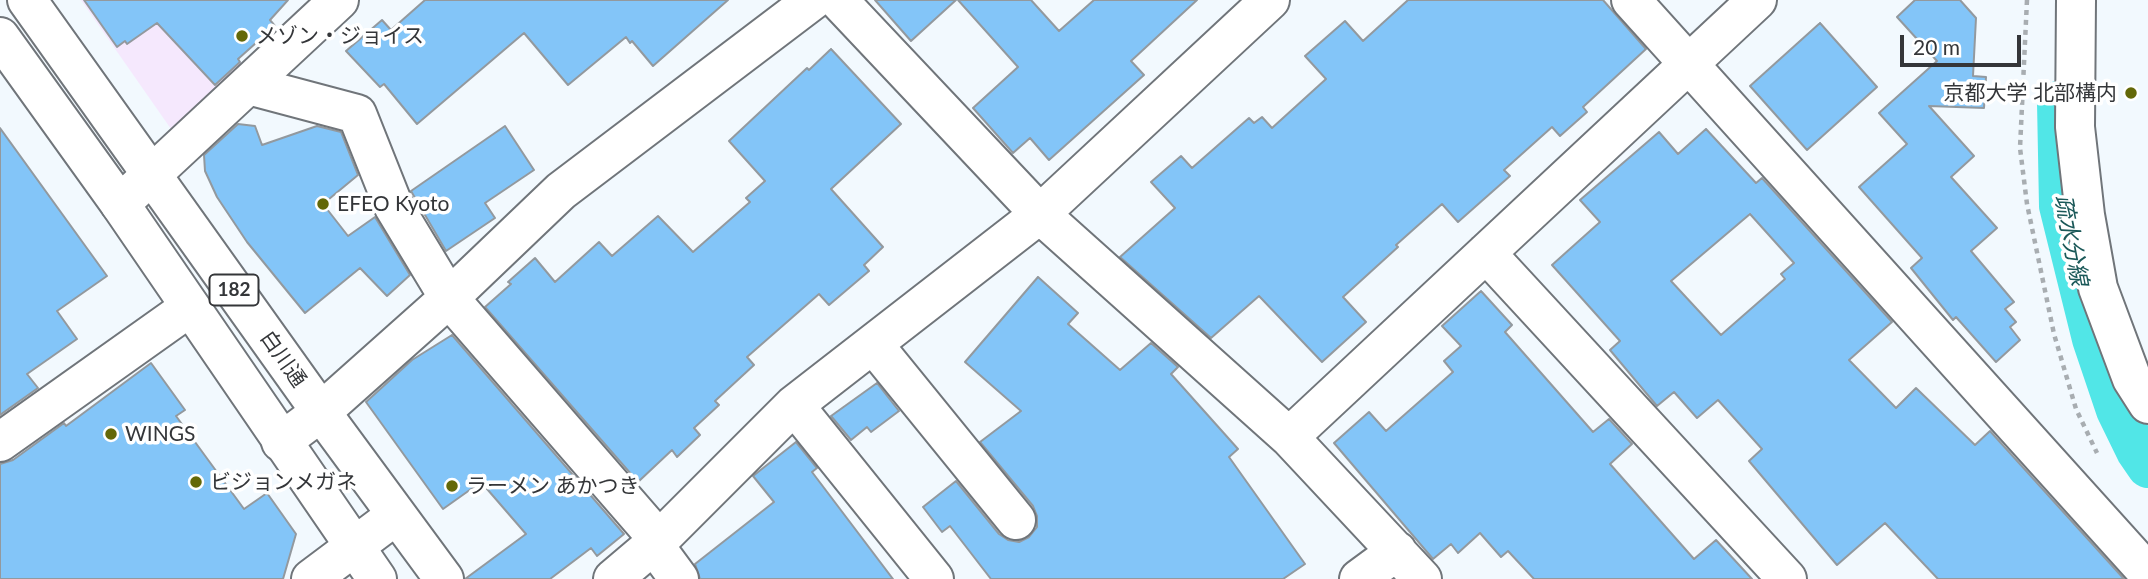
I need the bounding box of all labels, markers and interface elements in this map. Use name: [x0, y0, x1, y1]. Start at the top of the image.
scale bar: [1903, 21, 2024, 65]
place label: メゾン・ジョイス: [256, 23, 424, 49]
marker: メゾン・ジョイス: [234, 28, 250, 44]
text: 20 m: [1913, 34, 1960, 59]
place label: 京都大学 北部構内: [1944, 80, 2117, 106]
marker: 京都大学 北部構内: [2123, 85, 2139, 101]
place label: EFEO Kyoto: [337, 191, 449, 217]
water label: 疏水分線: [2049, 192, 2093, 288]
marker: EFEO Kyoto: [315, 196, 331, 212]
road number: 182: [210, 274, 258, 306]
street label: 白川通: [255, 326, 311, 392]
place label: WINGS: [125, 421, 195, 447]
marker: WINGS: [103, 426, 119, 442]
place label: ビジョンメガネ: [210, 469, 357, 495]
place label: ラーメン あかつき: [466, 473, 639, 499]
marker: ビジョンメガネ: [188, 474, 204, 490]
marker: ラーメン あかつき: [444, 478, 460, 494]

